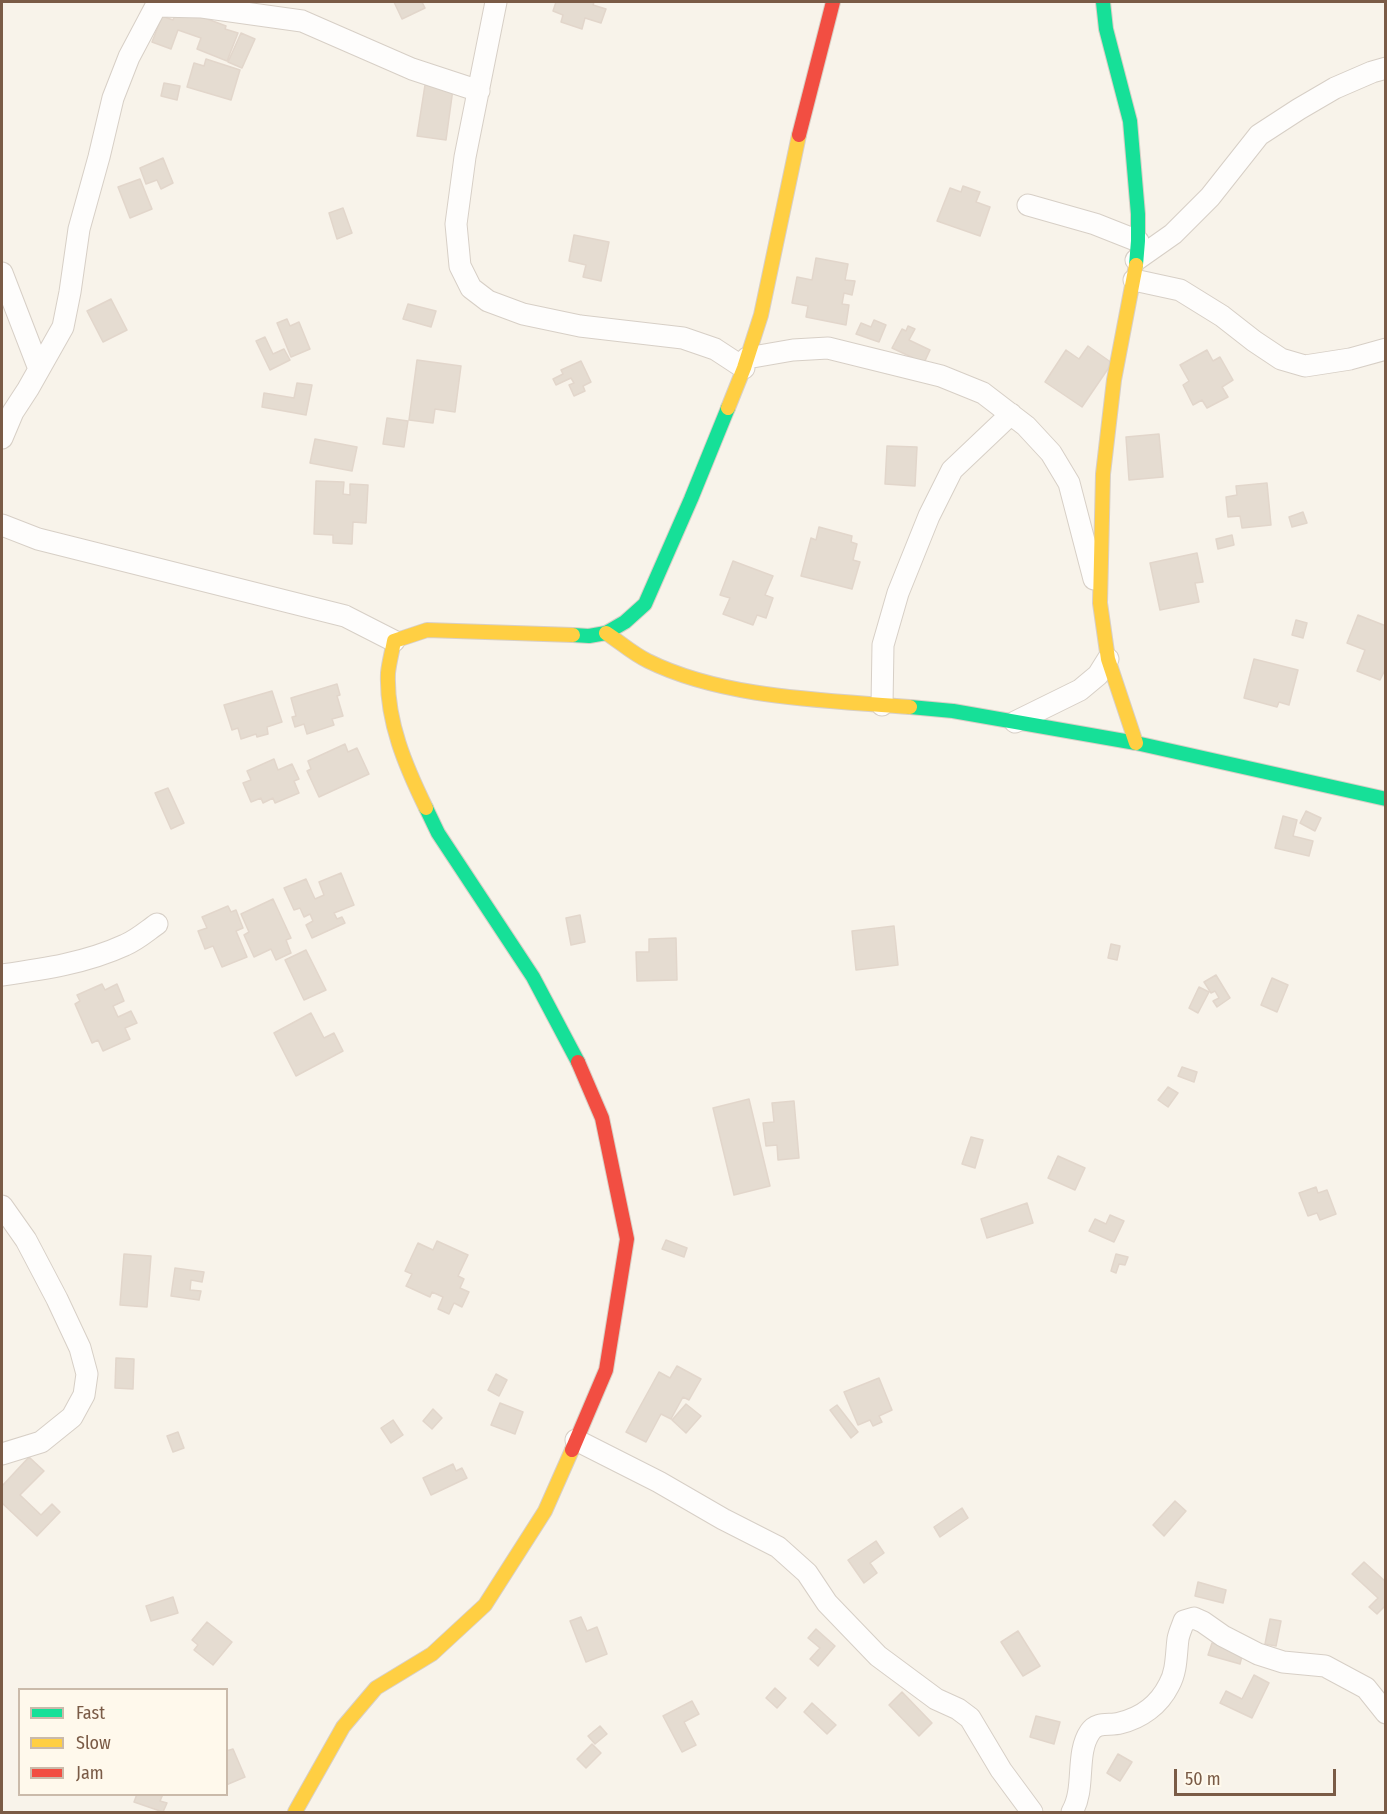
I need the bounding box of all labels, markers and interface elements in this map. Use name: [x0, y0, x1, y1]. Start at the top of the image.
legend: [18, 1688, 228, 1796]
text: Fast: [76, 1702, 105, 1724]
text: Slow: [76, 1732, 111, 1754]
scale bar: [1177, 1757, 1339, 1795]
text: Jam: [76, 1762, 104, 1784]
text: 50 m: [1185, 1768, 1221, 1790]

